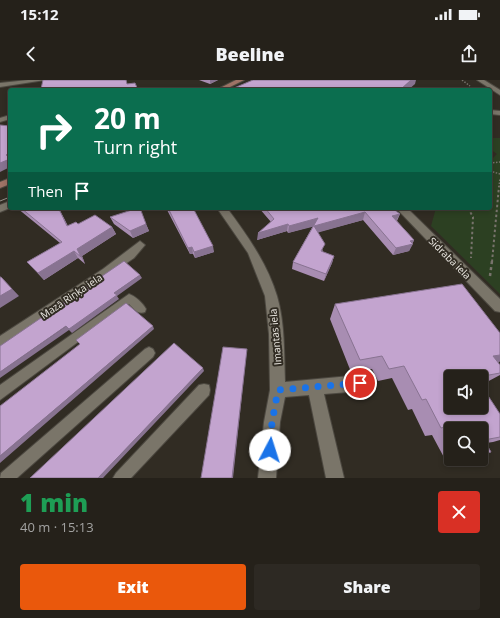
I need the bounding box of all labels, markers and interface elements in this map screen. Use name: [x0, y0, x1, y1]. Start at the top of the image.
text: 15:12: [20, 4, 59, 24]
text: Beeline: [215, 42, 285, 66]
icon: back: [20, 43, 42, 65]
icon: share: [458, 43, 480, 65]
text: 20 m: [94, 99, 161, 137]
icon: right: [28, 104, 80, 156]
text: Turn right: [94, 135, 177, 159]
icon: arrive: [71, 180, 93, 202]
text: Then: [28, 181, 63, 201]
street label: Sidraba iela: [426, 234, 474, 282]
street label: Mazā Riņķa iela: [37, 270, 105, 322]
street label: Imantas iela: [266, 308, 284, 366]
pin: [343, 366, 377, 400]
map controls: [444, 370, 488, 466]
button: sound: [444, 370, 488, 414]
icon: arrive: [349, 372, 371, 394]
button: search: [444, 422, 488, 466]
position arrow: [249, 429, 291, 471]
text: 1 min: [20, 486, 88, 519]
button: close: [438, 491, 480, 533]
text: 40 m · 15:13: [20, 518, 94, 536]
button: Exit: [20, 564, 246, 610]
button: Share: [254, 564, 480, 610]

